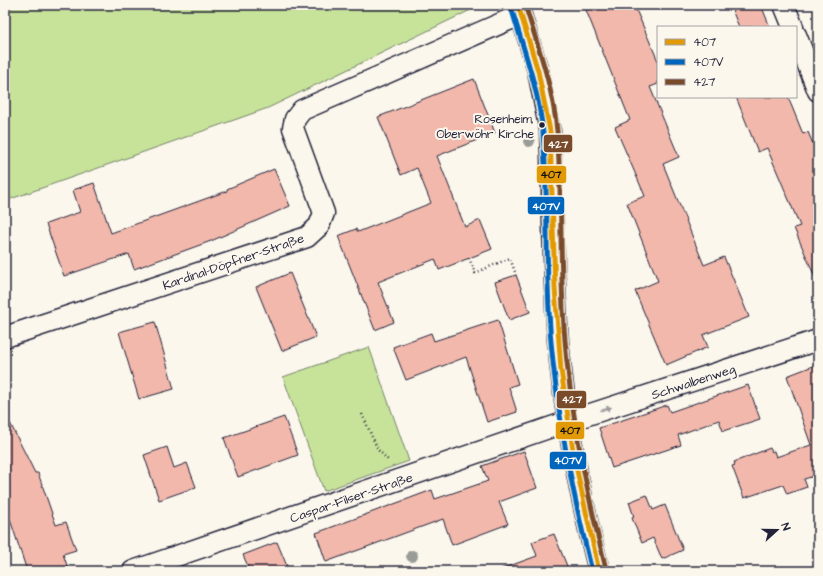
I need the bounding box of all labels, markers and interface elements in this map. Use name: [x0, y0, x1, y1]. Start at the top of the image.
legend: [657, 26, 797, 98]
text: 407: [693, 34, 717, 51]
text: 407V: [693, 54, 724, 71]
text: 427: [693, 74, 716, 91]
place label: Rosenheim, Oberwöhr Kirche: [437, 111, 534, 143]
marker: Rosenheim, Oberwöhr Kirche: [537, 120, 547, 130]
line badge: 427: [543, 134, 573, 153]
text: 427: [548, 137, 569, 152]
line badge: 407: [536, 165, 567, 184]
text: 407: [540, 167, 562, 182]
line badge: 407V: [527, 196, 565, 215]
text: 407V: [532, 199, 560, 214]
street label: Kardinal-Döpfner-Straße: [160, 229, 307, 295]
street label: Schwalbenweg: [649, 360, 738, 405]
line badge: 427: [556, 390, 587, 409]
text: 427: [562, 392, 583, 407]
one-way arrow: [600, 406, 612, 412]
line badge: 407: [555, 421, 585, 440]
text: 407: [559, 423, 581, 438]
line badge: 407V: [549, 451, 587, 470]
text: 407V: [554, 453, 582, 468]
street label: Caspar-Filser-Straße: [287, 468, 415, 527]
north arrow: [757, 510, 797, 550]
text: N: [778, 521, 794, 533]

